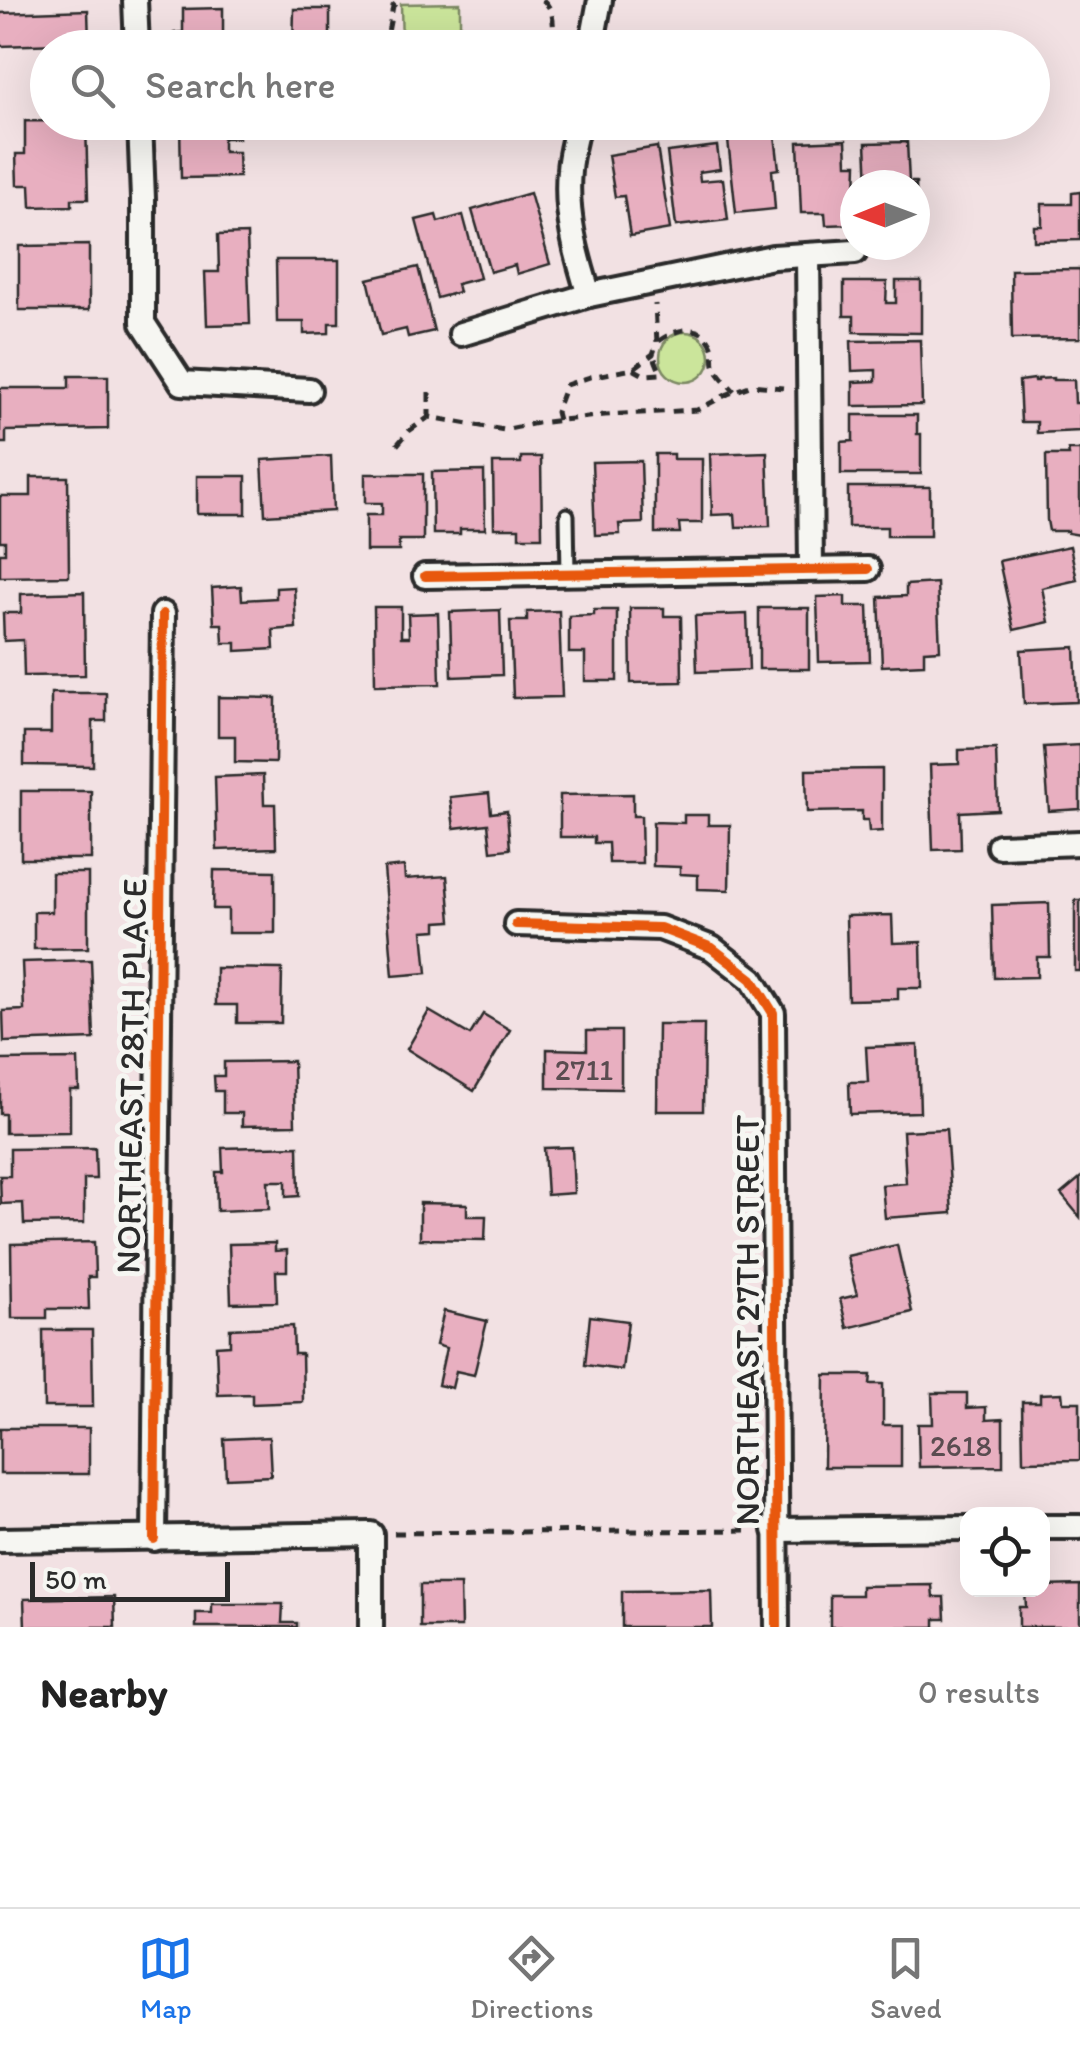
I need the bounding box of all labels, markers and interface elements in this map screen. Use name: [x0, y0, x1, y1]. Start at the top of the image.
search box: [30, 30, 1050, 140]
icon: search: [65, 58, 120, 113]
text: Search here: [145, 62, 336, 108]
north arrow: [840, 170, 930, 260]
street label: NORTHEAST 28TH PLACE: [107, 878, 155, 1274]
house number: 2711: [555, 1051, 613, 1088]
street label: NORTHEAST 27TH STREET: [726, 1114, 768, 1525]
house number: 2618: [930, 1427, 992, 1464]
map controls: [960, 1507, 1050, 1597]
button: locate: [960, 1507, 1050, 1597]
scale bar: [30, 1557, 230, 1602]
text: 50 m: [45, 1562, 107, 1596]
text: Nearby: [40, 1667, 167, 1718]
text: 0 results: [918, 1673, 1040, 1711]
tab: Map: [138, 1931, 193, 2025]
tab: Directions: [470, 1931, 593, 2025]
tab: Saved: [870, 1931, 942, 2025]

